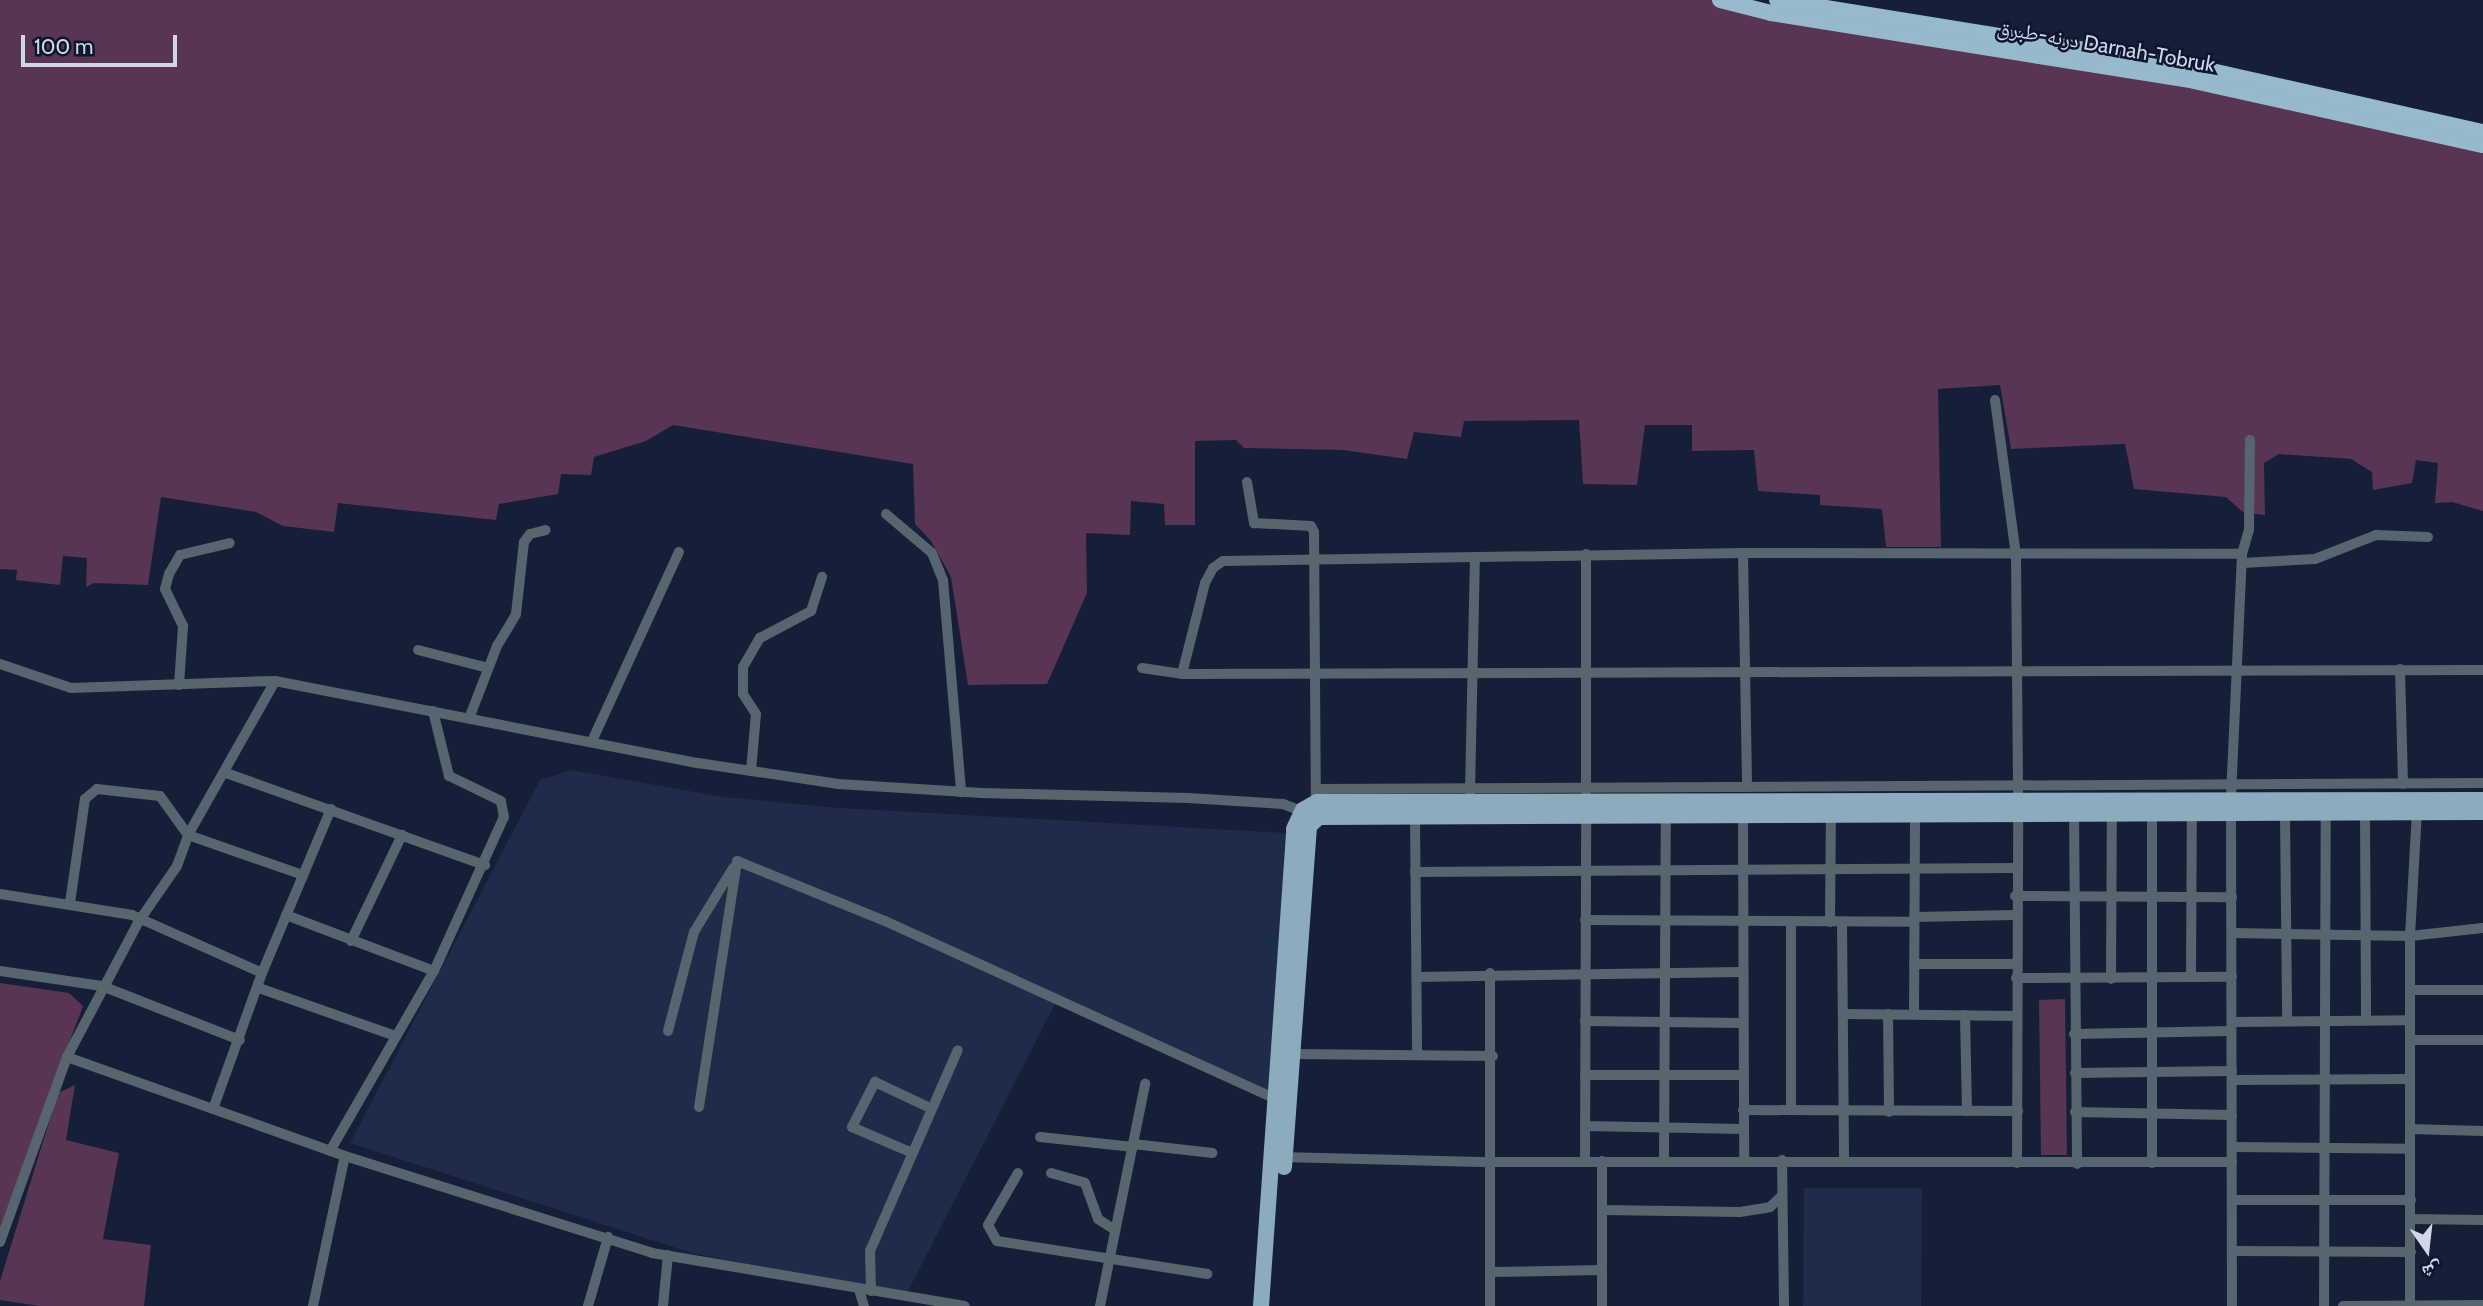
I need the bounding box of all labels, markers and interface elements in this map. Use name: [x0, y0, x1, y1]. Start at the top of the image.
street label: درنه-طبرق Darnah-Tobruk: [1995, 14, 2217, 78]
scale bar: [24, 21, 180, 65]
text: 100 m: [34, 34, 93, 59]
north arrow: [2392, 1215, 2462, 1285]
text: ش: [2420, 1257, 2445, 1284]

